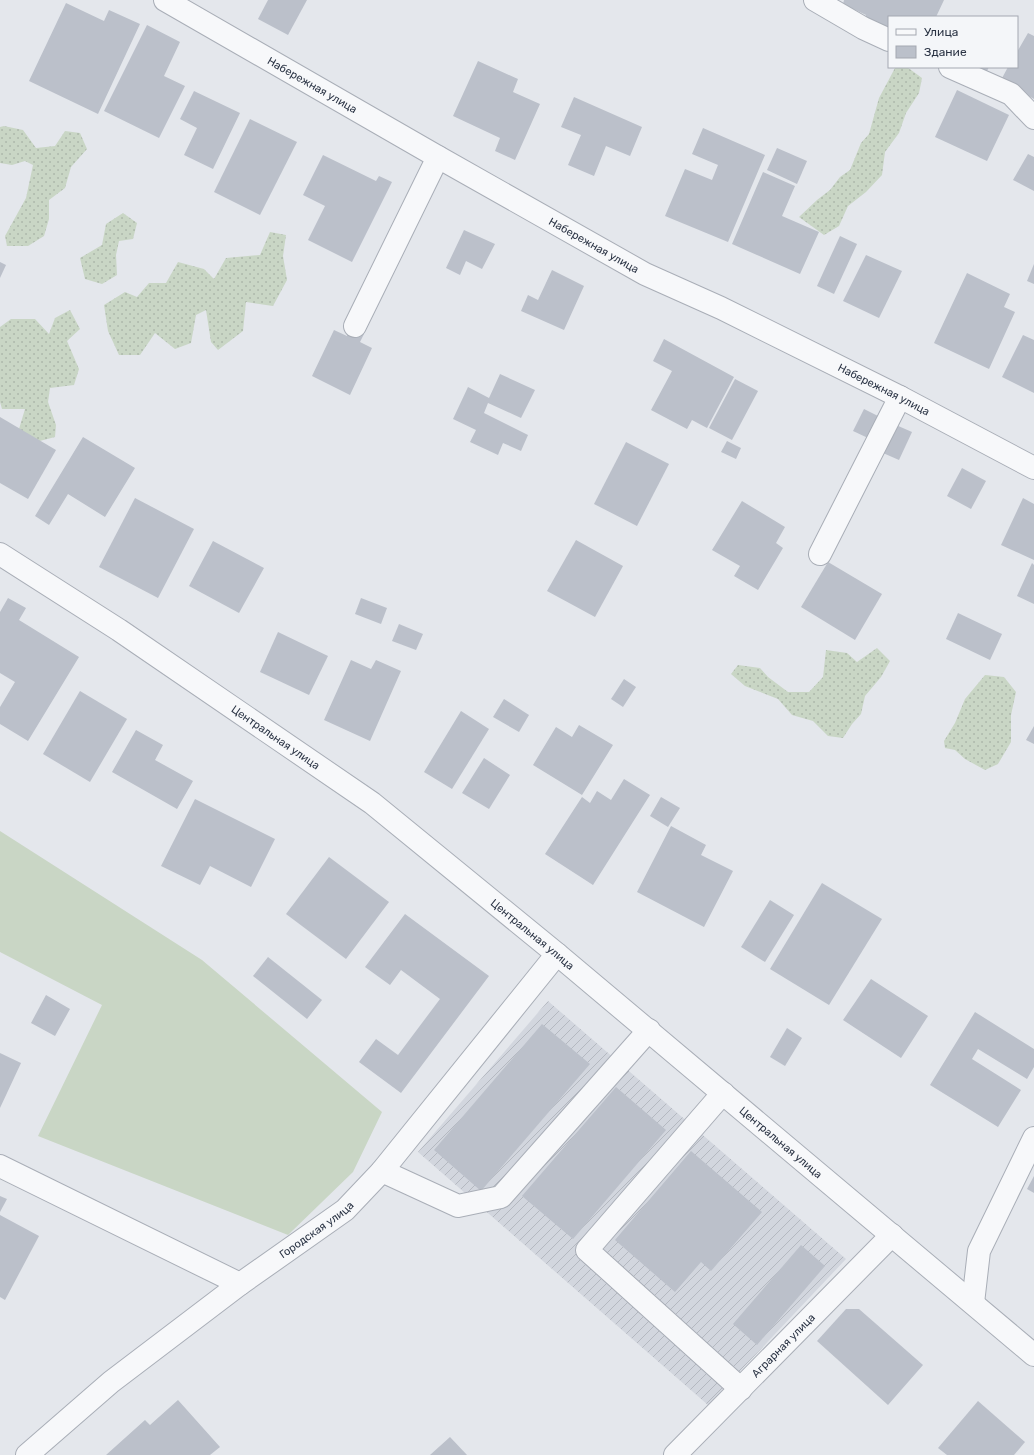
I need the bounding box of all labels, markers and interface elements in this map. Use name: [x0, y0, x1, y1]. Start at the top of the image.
legend: [888, 16, 1018, 68]
text: Улица: [924, 25, 958, 39]
text: Здание: [924, 45, 967, 59]
street label: Набережная улица: [265, 54, 359, 116]
street label: Набережная улица: [547, 215, 641, 276]
street label: Набережная улица: [836, 361, 932, 418]
street label: Центральная улица: [229, 702, 322, 772]
street label: Центральная улица: [488, 896, 577, 972]
street label: Центральная улица: [737, 1104, 825, 1181]
street label: Городская улица: [277, 1199, 356, 1261]
street label: Аграрная улица: [749, 1311, 817, 1380]

